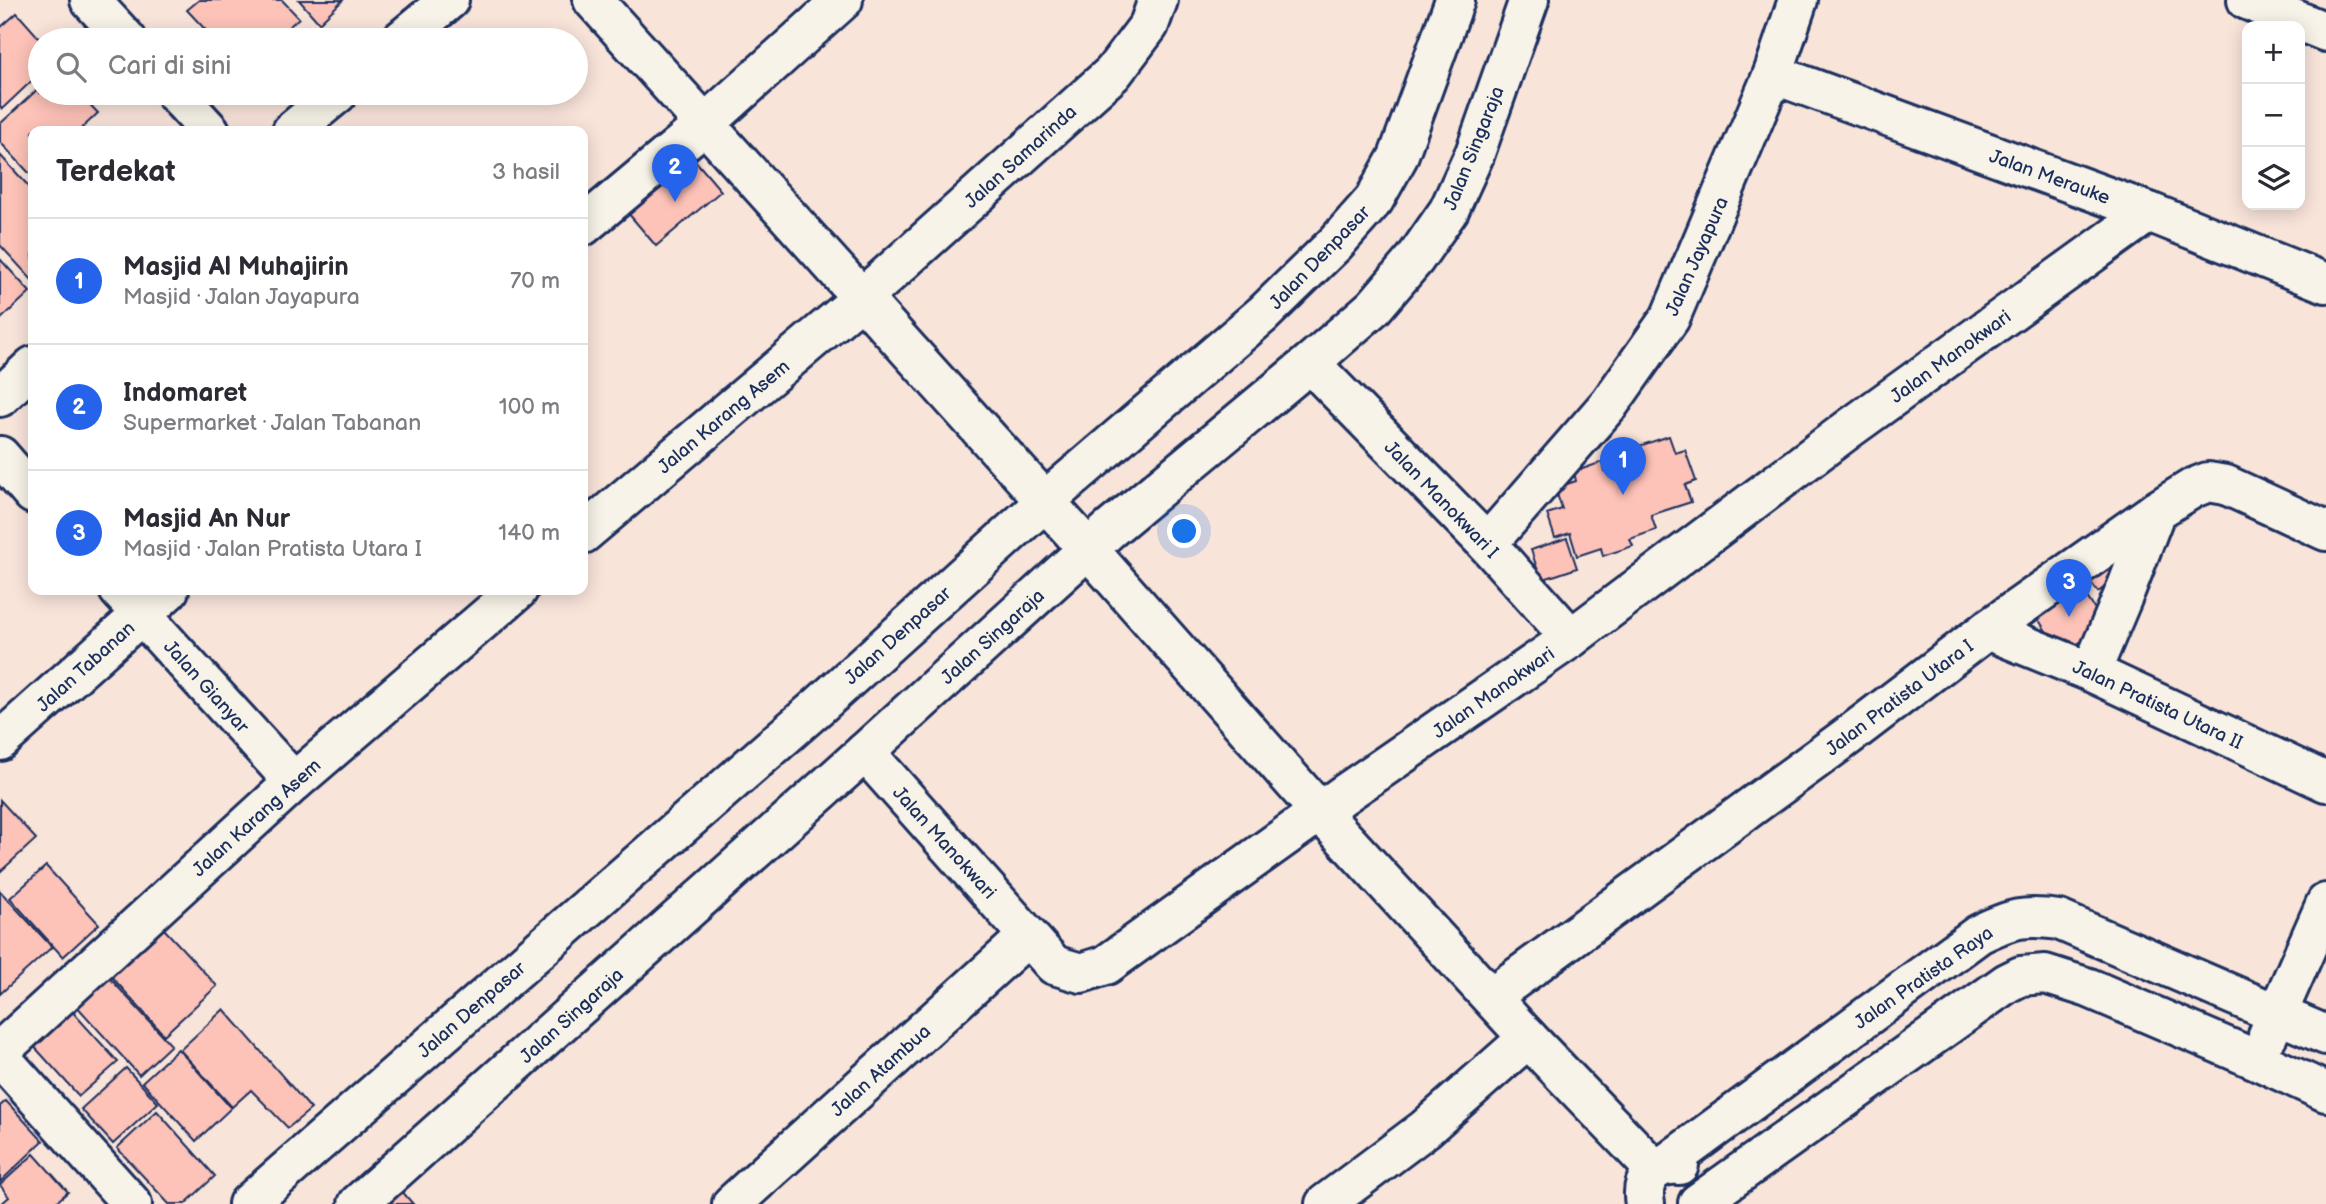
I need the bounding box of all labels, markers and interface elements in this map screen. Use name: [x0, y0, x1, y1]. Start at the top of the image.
map controls: [2242, 21, 2305, 210]
button: +: [2242, 21, 2305, 84]
search box: [28, 28, 588, 105]
icon: search: [52, 48, 90, 86]
text: Cari di sini: [108, 51, 231, 82]
street label: Jalan Singaraja: [1439, 83, 1510, 214]
button: −: [2242, 84, 2305, 147]
street label: Jalan Samarinda: [960, 101, 1082, 214]
pin: 2: [652, 144, 698, 202]
street label: Jalan Merauke: [1986, 145, 2113, 210]
button: layers: [2242, 147, 2305, 210]
text: Terdekat: [56, 154, 175, 190]
text: 3 hasil: [492, 158, 560, 186]
street label: Jalan Jayapura: [1661, 194, 1734, 320]
street label: Jalan Denpasar: [1265, 201, 1376, 315]
text: Masjid Al Muhajirin: [123, 252, 349, 283]
text: 1: [74, 267, 84, 295]
text: 70 m: [510, 267, 560, 295]
text: Masjid · Jalan Jayapura: [123, 283, 360, 311]
street label: Jalan Manokwari: [1886, 306, 2016, 409]
street label: Jalan Karang Asem: [653, 355, 795, 479]
text: Indomaret: [123, 378, 247, 409]
text: 2: [72, 393, 86, 421]
text: 100 m: [499, 393, 560, 421]
text: Supermarket · Jalan Tabanan: [123, 409, 421, 437]
street label: Jalan Manokwari I: [1379, 436, 1503, 564]
pin: 1: [1600, 437, 1646, 495]
text: Masjid An Nur: [123, 504, 290, 535]
your location: [1167, 514, 1201, 548]
text: 3: [72, 519, 86, 547]
text: 140 m: [498, 519, 560, 547]
text: Masjid · Jalan Pratista Utara I: [123, 535, 422, 563]
pin: 3: [2046, 559, 2092, 617]
street label: Jalan Denpasar: [840, 582, 957, 690]
street label: Jalan Singaraja: [936, 585, 1050, 690]
street label: Jalan Tabanan: [32, 617, 140, 717]
street label: Jalan Pratista Utara I: [1821, 635, 1978, 761]
street label: Jalan Gianyar: [158, 636, 254, 739]
street label: Jalan Manokwari: [1428, 643, 1559, 744]
street label: Jalan Pratista Utara II: [2069, 656, 2246, 755]
street label: Jalan Karang Asem: [188, 754, 326, 882]
street label: Jalan Manokwari: [887, 782, 1000, 904]
street label: Jalan Pratista Raya: [1850, 922, 1998, 1035]
street label: Jalan Denpasar: [413, 956, 531, 1063]
street label: Jalan Singaraja: [515, 964, 629, 1069]
street label: Jalan Atambua: [826, 1020, 936, 1122]

